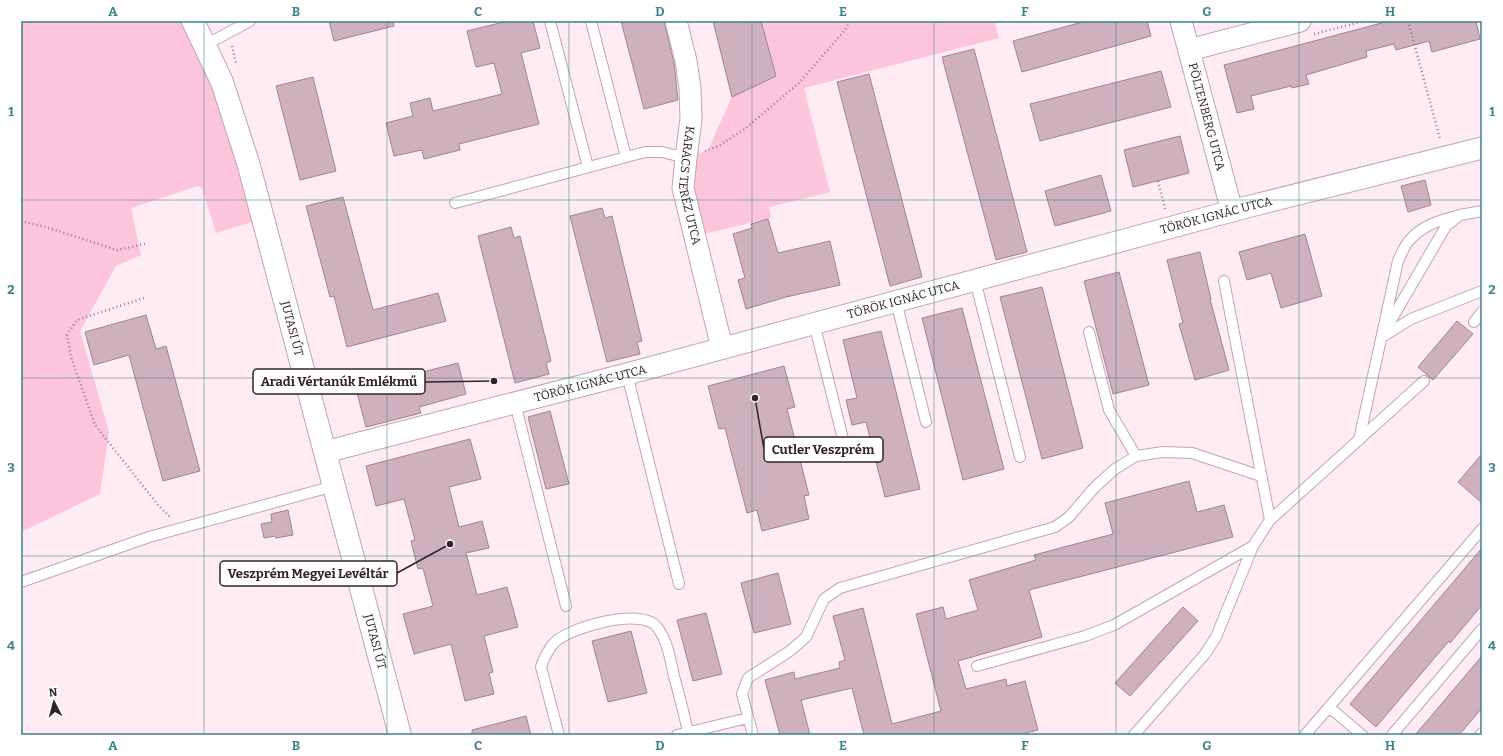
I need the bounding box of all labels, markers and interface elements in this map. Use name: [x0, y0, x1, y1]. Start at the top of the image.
text: A: [108, 4, 118, 19]
text: B: [292, 4, 300, 19]
text: C: [474, 4, 482, 19]
text: D: [655, 4, 665, 19]
text: E: [839, 4, 847, 19]
text: F: [1021, 4, 1029, 19]
text: G: [1202, 4, 1212, 19]
text: H: [1385, 4, 1395, 19]
street label: PÖLTENBERG UTCA: [1186, 61, 1228, 172]
text: 1: [8, 104, 14, 119]
text: 1: [1489, 104, 1495, 119]
street label: KARACS TERÉZ UTCA: [676, 125, 704, 247]
street label: TÖRÖK IGNÁC UTCA: [1159, 194, 1274, 237]
street label: TÖRÖK IGNÁC UTCA: [846, 278, 961, 321]
text: 2: [7, 282, 15, 297]
text: 2: [1488, 282, 1496, 297]
street label: JUTASI ÚT: [278, 298, 306, 358]
street label: TÖRÖK IGNÁC UTCA: [533, 362, 648, 405]
callout: Aradi Vértanúk Emlékmű: [253, 369, 425, 394]
text: Aradi Vértanúk Emlékmű: [261, 374, 417, 389]
callout: Cutler Veszprém: [764, 437, 883, 462]
text: Cutler Veszprém: [772, 442, 875, 457]
text: 3: [7, 460, 15, 475]
text: 3: [1488, 460, 1496, 475]
callout: Veszprém Megyei Levéltár: [220, 561, 397, 586]
text: Veszprém Megyei Levéltár: [227, 566, 389, 581]
street label: JUTASI ÚT: [361, 612, 389, 671]
text: 4: [7, 638, 15, 653]
text: 4: [1488, 638, 1496, 653]
north arrow: [34, 682, 74, 722]
text: N: [48, 686, 58, 699]
text: A: [108, 738, 118, 753]
text: B: [292, 738, 300, 753]
text: C: [474, 738, 482, 753]
text: D: [655, 738, 665, 753]
text: E: [839, 738, 847, 753]
text: F: [1021, 738, 1029, 753]
text: G: [1202, 738, 1212, 753]
text: H: [1385, 738, 1395, 753]

